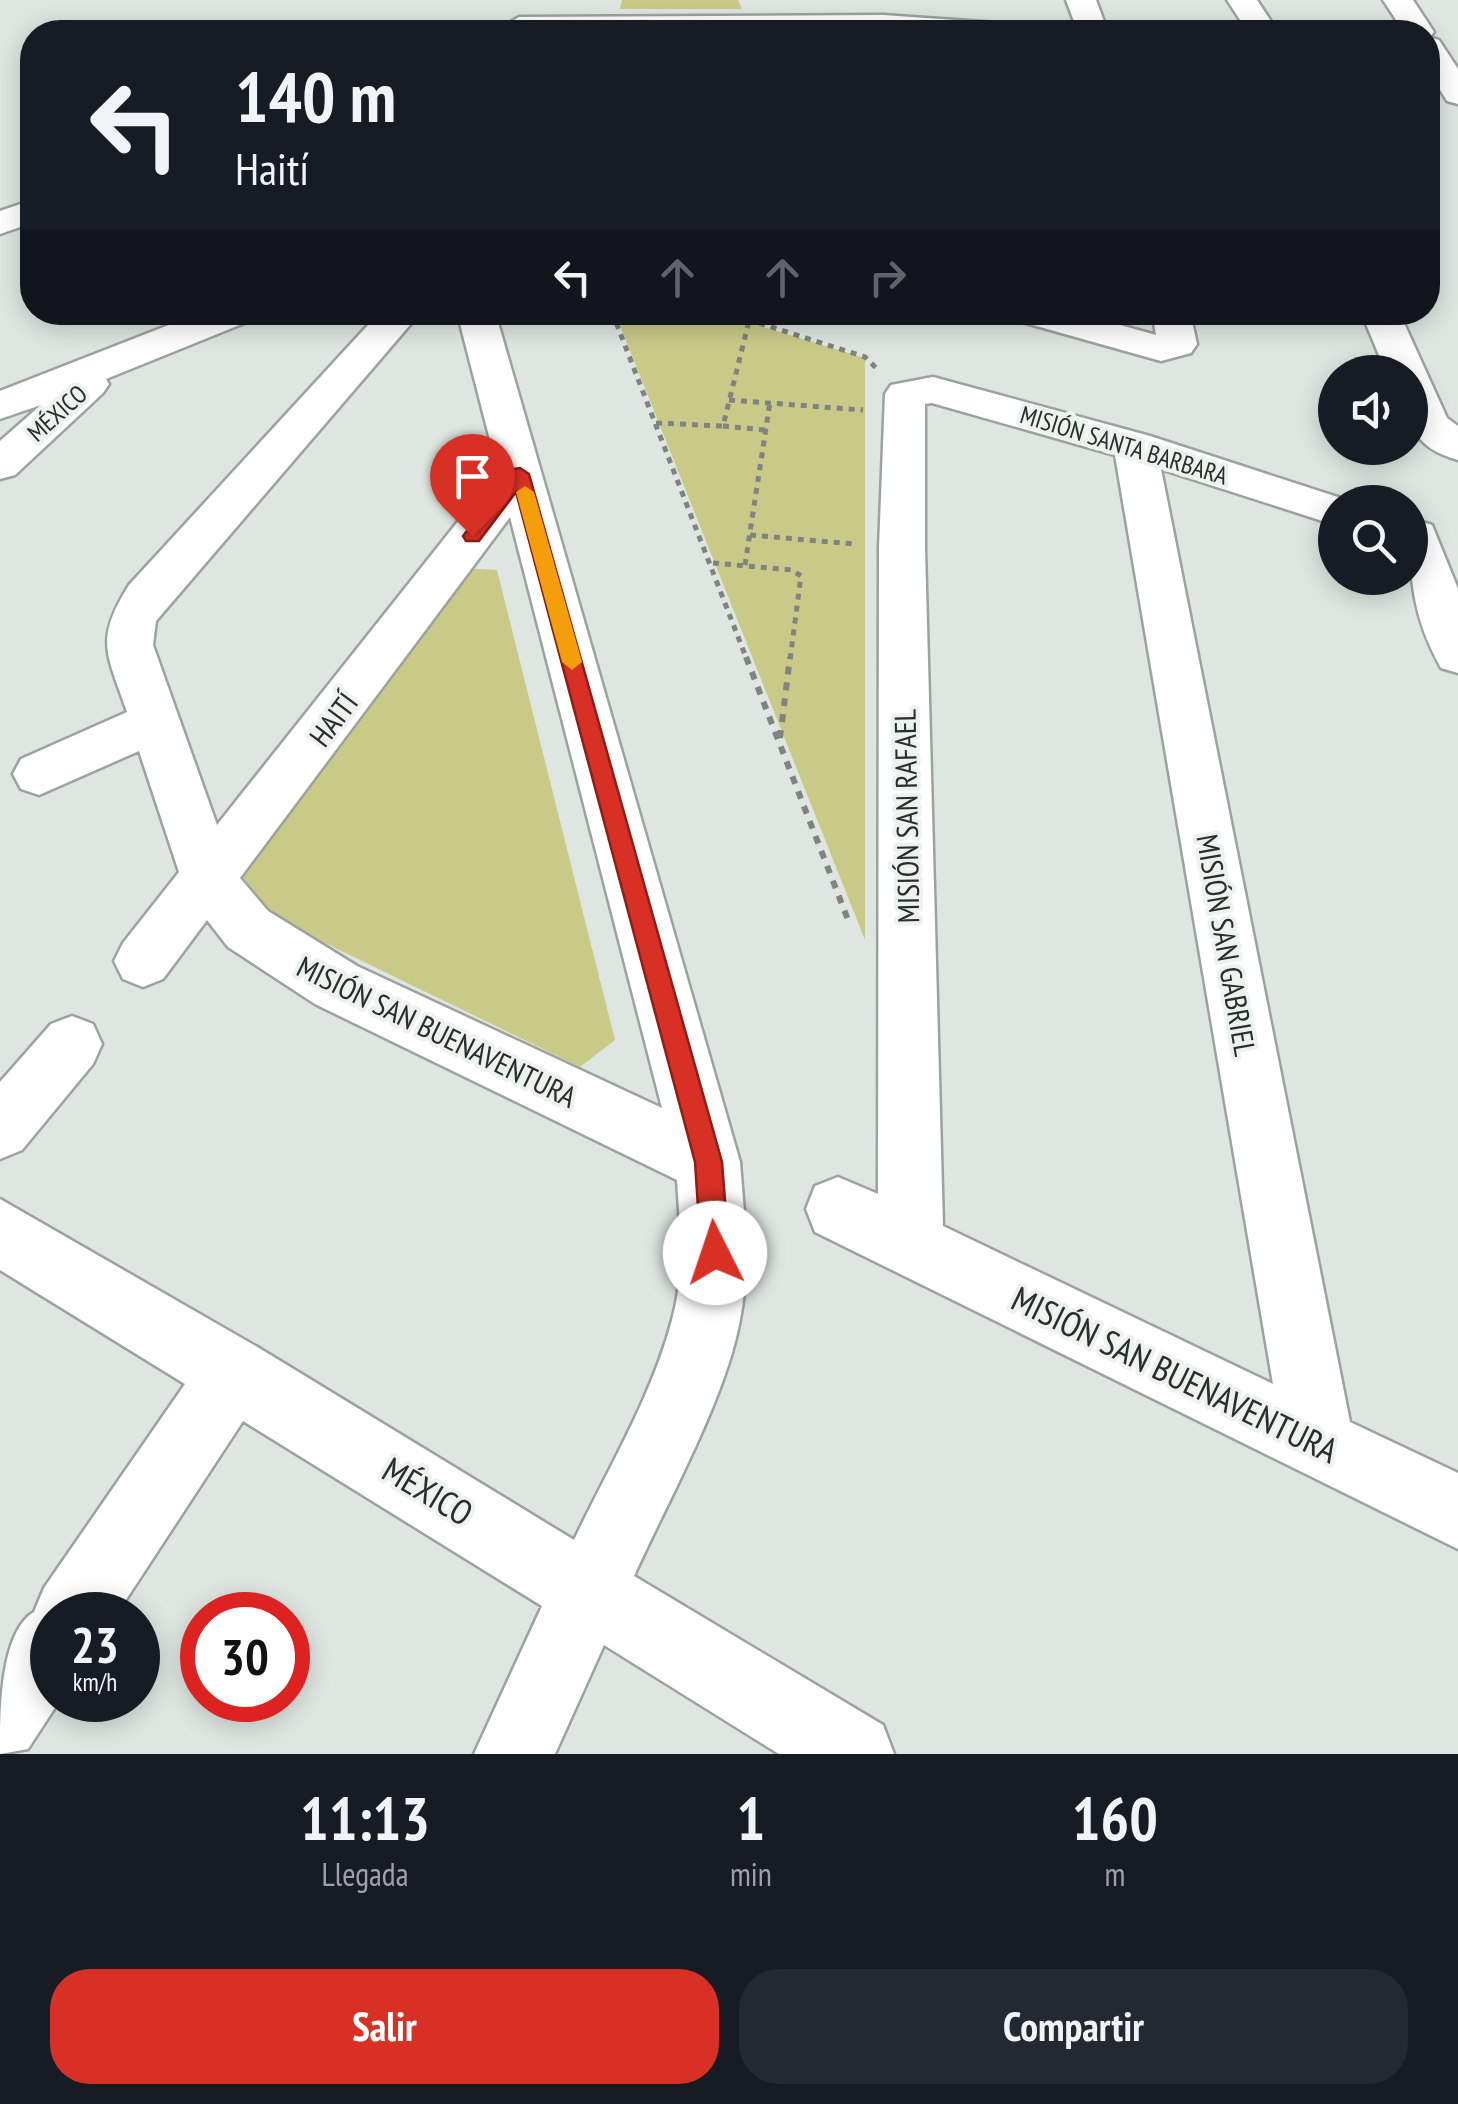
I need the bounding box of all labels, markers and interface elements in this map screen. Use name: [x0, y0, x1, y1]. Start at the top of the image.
text: 140 m: [235, 51, 396, 141]
icon: left: [70, 60, 200, 190]
text: Haití: [235, 139, 309, 197]
icon: left: [545, 250, 600, 305]
icon: ahead: [650, 250, 705, 305]
icon: ahead: [755, 250, 810, 305]
icon: right: [860, 250, 915, 305]
map controls: [1318, 355, 1428, 595]
button: sound: [1318, 355, 1428, 465]
street label: MÉXICO: [20, 378, 94, 448]
street label: MISIÓN SANTA BARBARA: [1016, 398, 1232, 492]
pin: [430, 434, 515, 537]
icon: arrive: [445, 449, 500, 504]
button: search: [1318, 485, 1428, 595]
street label: HAITÍ: [300, 683, 367, 754]
street label: MISIÓN SAN RAFAEL: [885, 708, 927, 923]
street label: MISIÓN SAN GABRIEL: [1188, 831, 1266, 1059]
street label: MISIÓN SAN BUENAVENTURA: [291, 946, 584, 1116]
position arrow: [663, 1201, 767, 1305]
street label: MISIÓN SAN BUENAVENTURA: [1004, 1275, 1346, 1473]
street label: MÉXICO: [374, 1446, 482, 1536]
speed limit sign: 30: [180, 1592, 310, 1722]
text: 23: [71, 1612, 119, 1677]
text: km/h: [73, 1666, 117, 1698]
text: 11:13: [300, 1779, 430, 1857]
text: 1: [737, 1779, 765, 1857]
text: 160: [1072, 1779, 1158, 1857]
text: Llegada: [321, 1853, 408, 1895]
text: min: [730, 1853, 772, 1895]
text: m: [1104, 1853, 1125, 1895]
button: Salir: [50, 1969, 719, 2084]
button: Compartir: [739, 1969, 1408, 2084]

